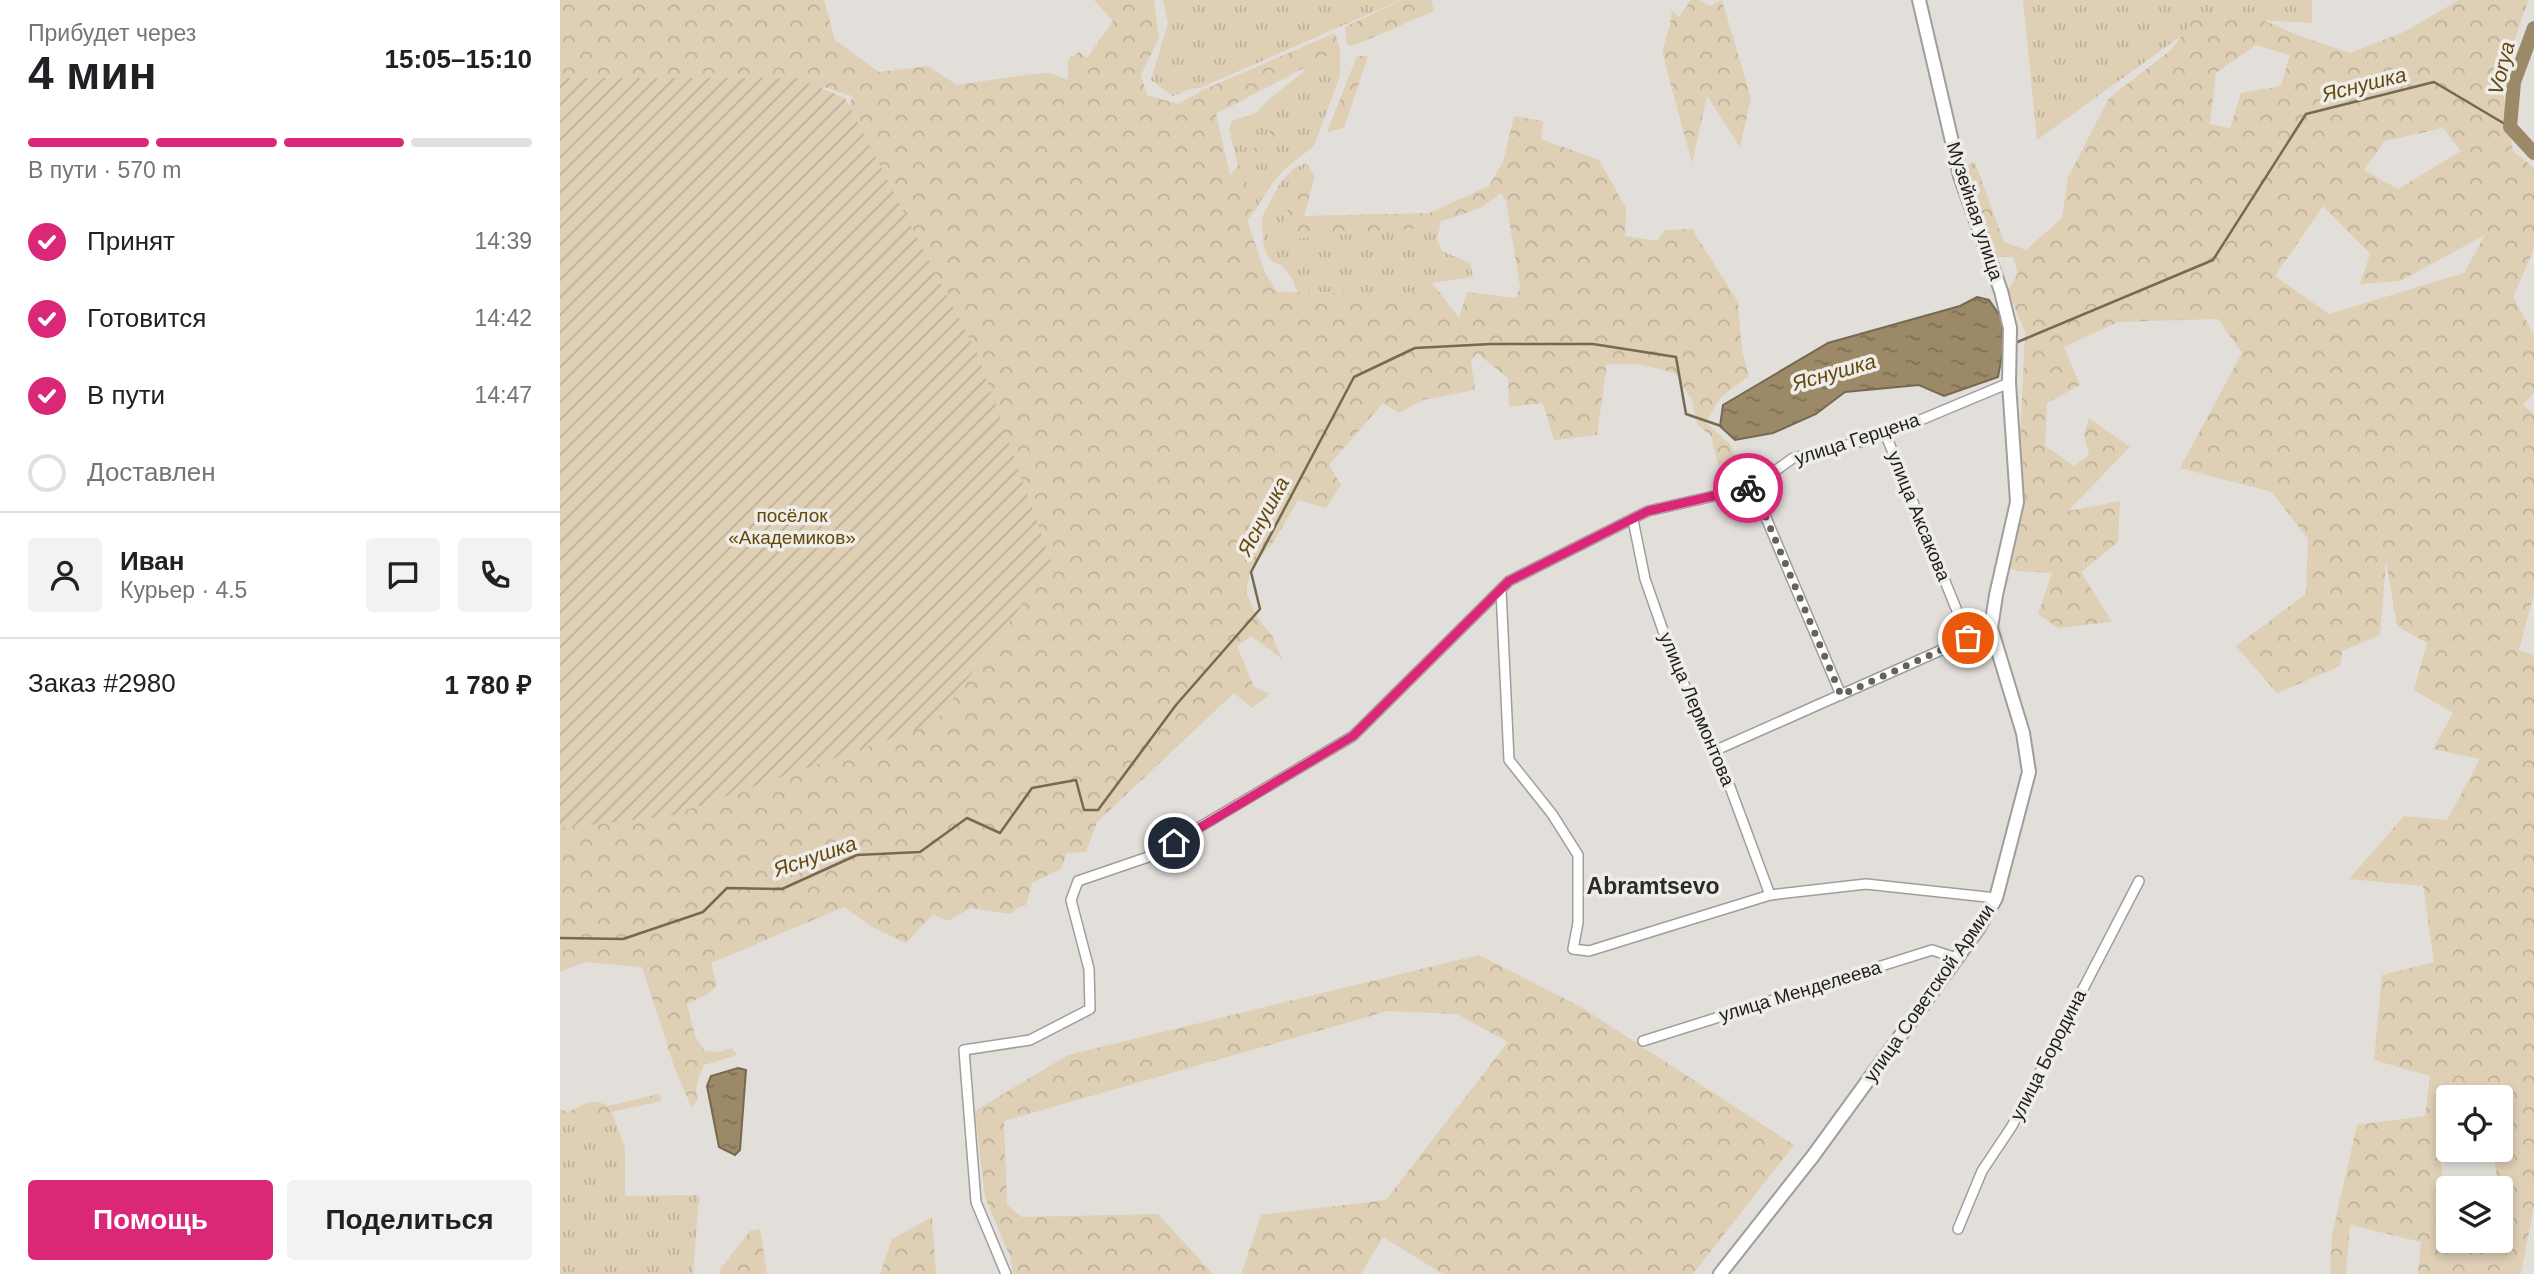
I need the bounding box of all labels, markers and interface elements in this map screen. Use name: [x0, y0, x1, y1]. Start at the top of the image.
text: Прибудет через: [28, 20, 196, 46]
water label: Vorya: [2483, 39, 2519, 97]
text: 15:05–15:10: [385, 44, 532, 74]
text: 4 мин: [28, 47, 156, 99]
water label: Яснушка: [2319, 62, 2408, 106]
street label: Музейная улица: [1943, 139, 2007, 283]
text: В пути · 570 m: [28, 157, 181, 183]
icon: check: [28, 223, 66, 261]
text: Принят: [87, 226, 175, 256]
text: 14:39: [474, 228, 532, 254]
icon: check: [28, 300, 66, 338]
text: Готовится: [87, 303, 206, 333]
text: 14:42: [474, 305, 532, 331]
water label: Яснушка: [1789, 349, 1878, 395]
icon: check: [28, 377, 66, 415]
text: В пути: [87, 380, 165, 410]
text: 14:47: [474, 382, 532, 408]
street label: улица Герцена: [1792, 409, 1922, 469]
street label: улица Аксакова: [1883, 448, 1955, 584]
courier: [1713, 453, 1783, 523]
text: Доставлен: [87, 457, 216, 487]
icon: bike: [1729, 469, 1767, 507]
water label: Яснушка: [1232, 473, 1293, 560]
park label: посёлок «Академиков»: [728, 505, 856, 548]
button: person: [28, 538, 102, 612]
button: chat: [366, 538, 440, 612]
button: phone: [458, 538, 532, 612]
text: Иван: [120, 546, 185, 576]
text: Курьер · 4.5: [120, 577, 247, 603]
pin: [1938, 608, 1998, 668]
icon: bag: [1949, 619, 1987, 657]
street label: улица Лермонтова: [1655, 629, 1739, 789]
text: Заказ #2980: [28, 668, 176, 698]
text: 1 780 ₽: [445, 670, 532, 700]
pin: [1144, 813, 1204, 873]
icon: home: [1155, 824, 1193, 862]
water label: Яснушка: [770, 831, 859, 881]
district label: Abramtsevo: [1587, 873, 1719, 899]
street label: улица Советской Армии: [1860, 900, 1998, 1086]
street label: улица Менделеева: [1716, 956, 1884, 1026]
street label: улица Бородина: [2006, 986, 2090, 1124]
map controls: [2436, 1085, 2513, 1253]
button: locate: [2436, 1085, 2513, 1162]
button: layers: [2436, 1176, 2513, 1253]
button: Помощь: [28, 1180, 273, 1260]
button: Поделиться: [287, 1180, 532, 1260]

